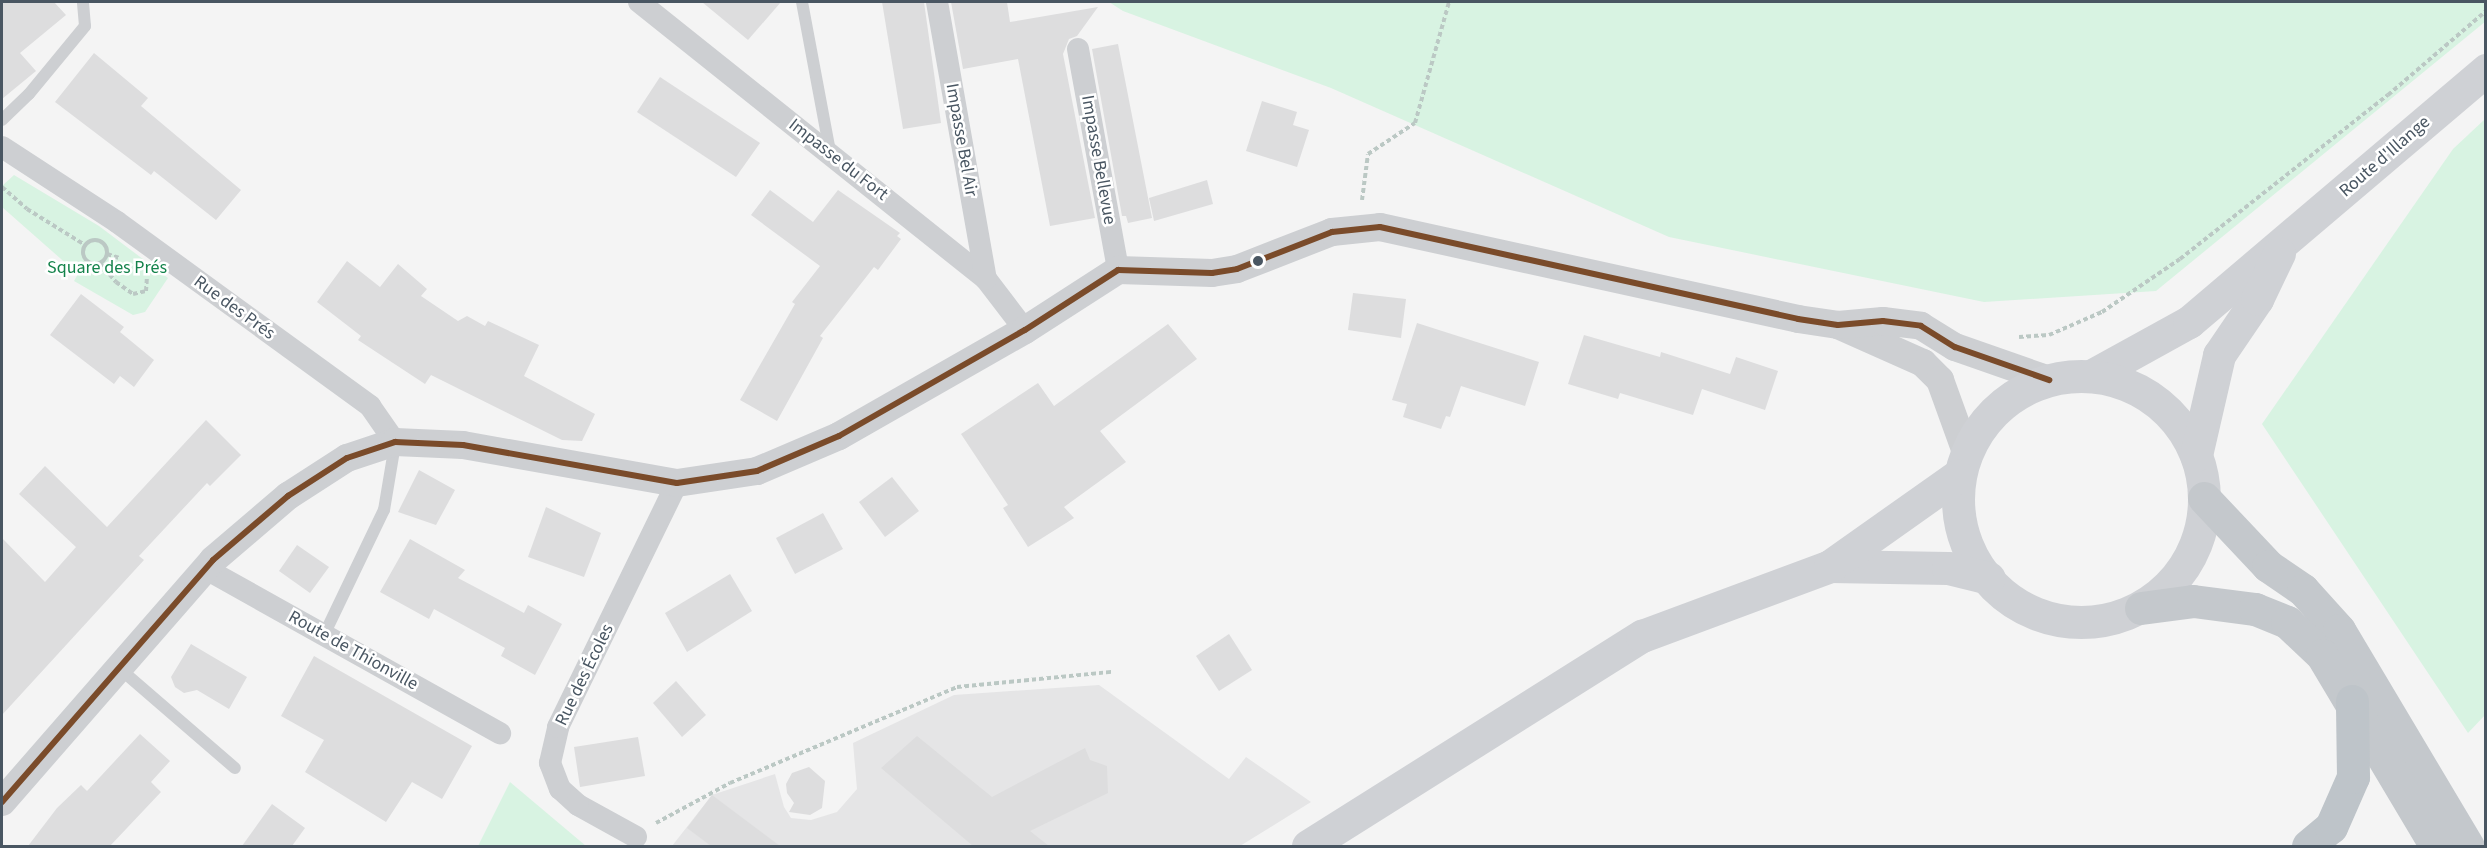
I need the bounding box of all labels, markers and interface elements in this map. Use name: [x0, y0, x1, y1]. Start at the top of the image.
street label: Impasse Bel Air: [940, 82, 982, 198]
street label: Impasse Bellevue: [1076, 94, 1120, 226]
street label: Route d'Illange: [2335, 112, 2435, 202]
street label: Impasse du Fort: [784, 114, 892, 206]
unlabelled marker: [1252, 255, 1264, 267]
park label: Square des Prés: [47, 257, 167, 279]
street label: Rue des Prés: [189, 271, 279, 345]
street label: Route de Thionville: [284, 606, 422, 696]
street label: Rue des Écoles: [551, 621, 619, 729]

